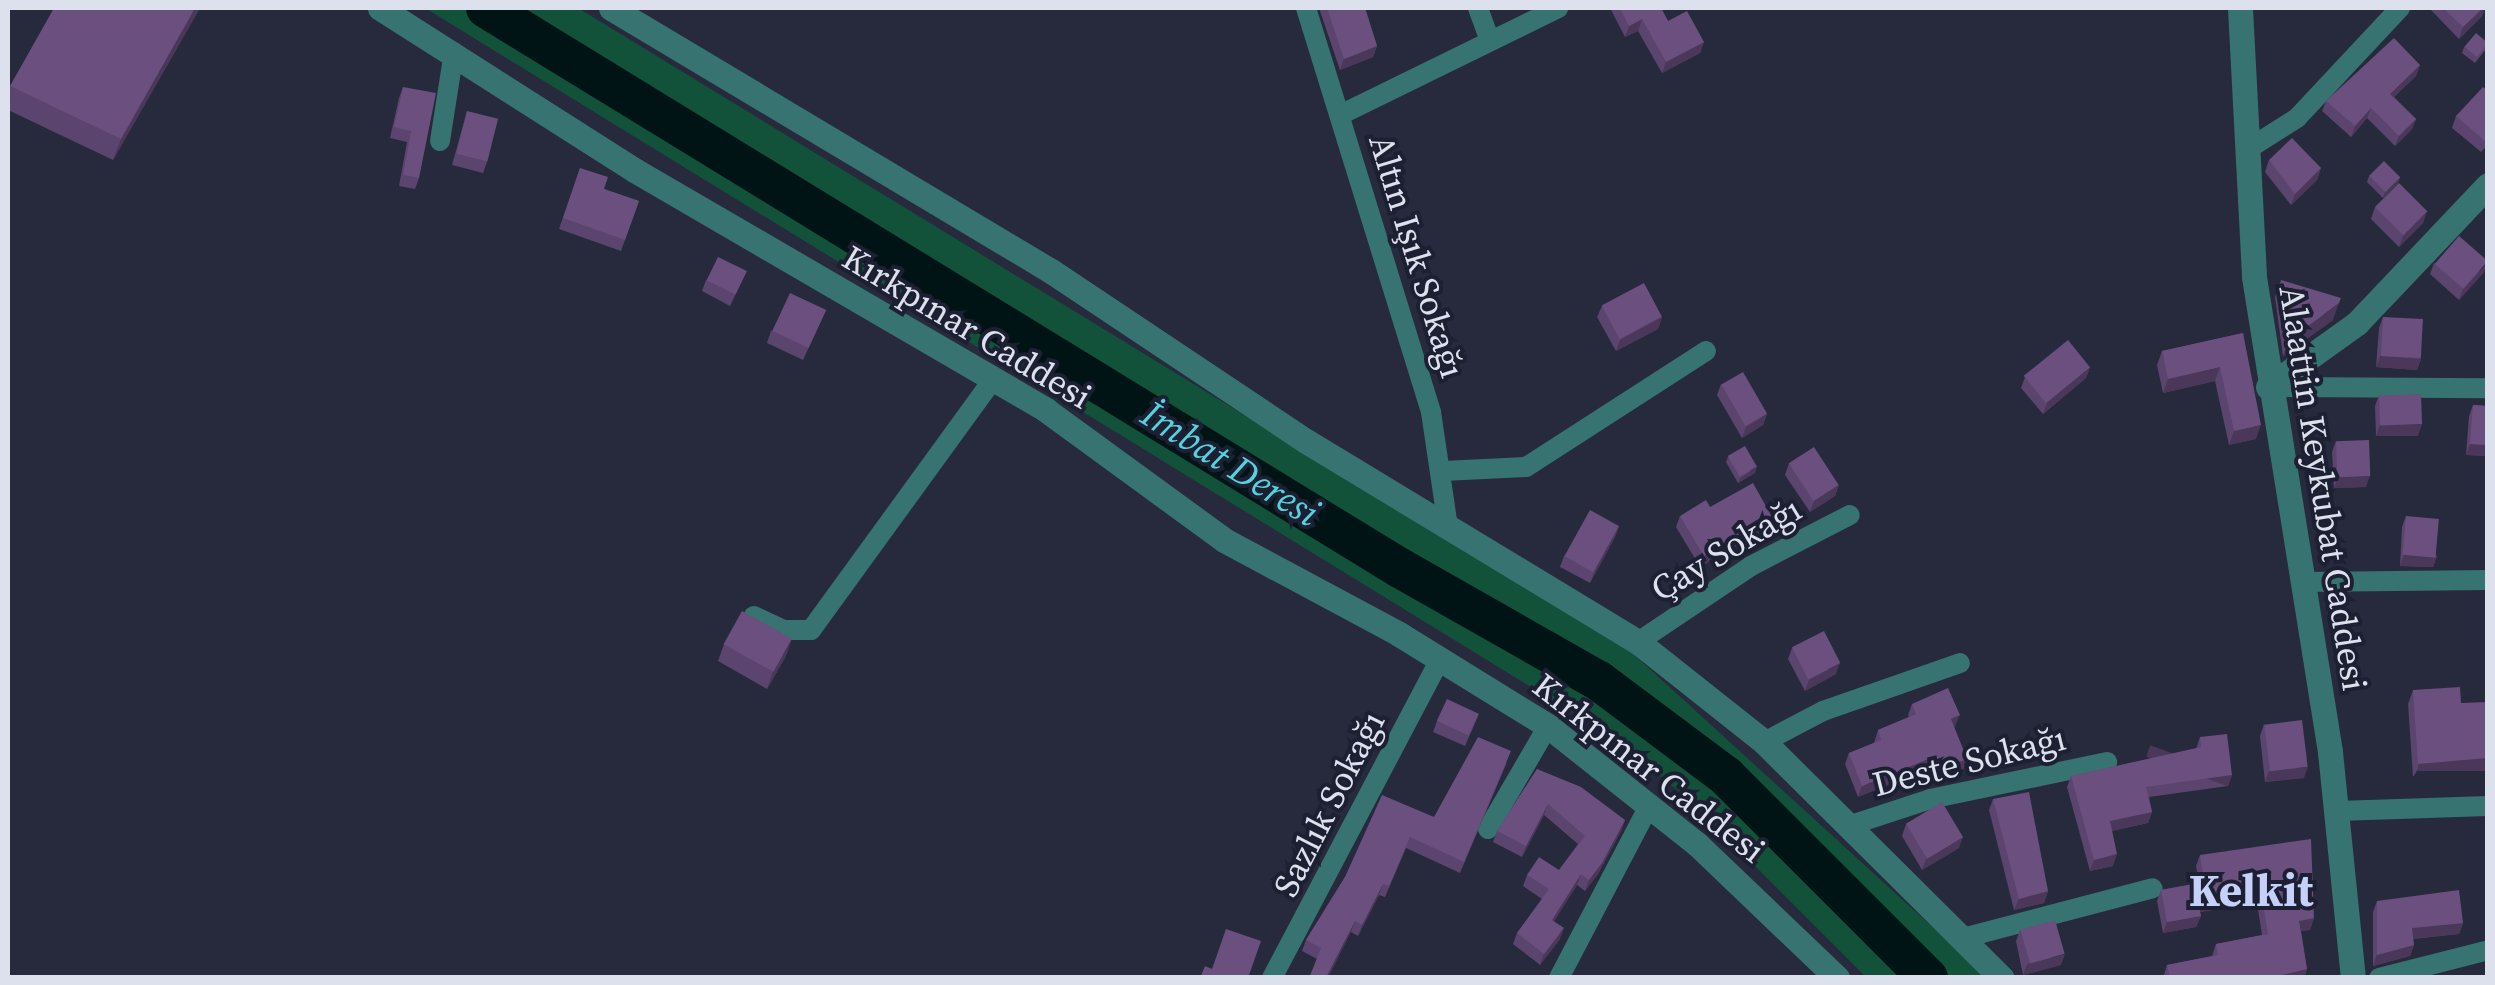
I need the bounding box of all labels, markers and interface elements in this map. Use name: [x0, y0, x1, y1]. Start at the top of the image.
street label: Altın Işık Sokağı: [1360, 129, 1474, 383]
street label: Kırkpınar Caddesi: [835, 236, 1099, 418]
street label: Alaattin Keykubat Caddesi: [2270, 283, 2376, 693]
water label: İmbat Deresi: [1133, 391, 1327, 537]
street label: Çay Sokağı: [1643, 488, 1809, 610]
street label: Kırkpınar Caddesi: [1525, 664, 1773, 872]
street label: Sazlık Sokağı: [1264, 705, 1394, 903]
street label: Deste Sokağı: [1868, 717, 2070, 805]
district label: Kelkit: [2189, 864, 2313, 918]

